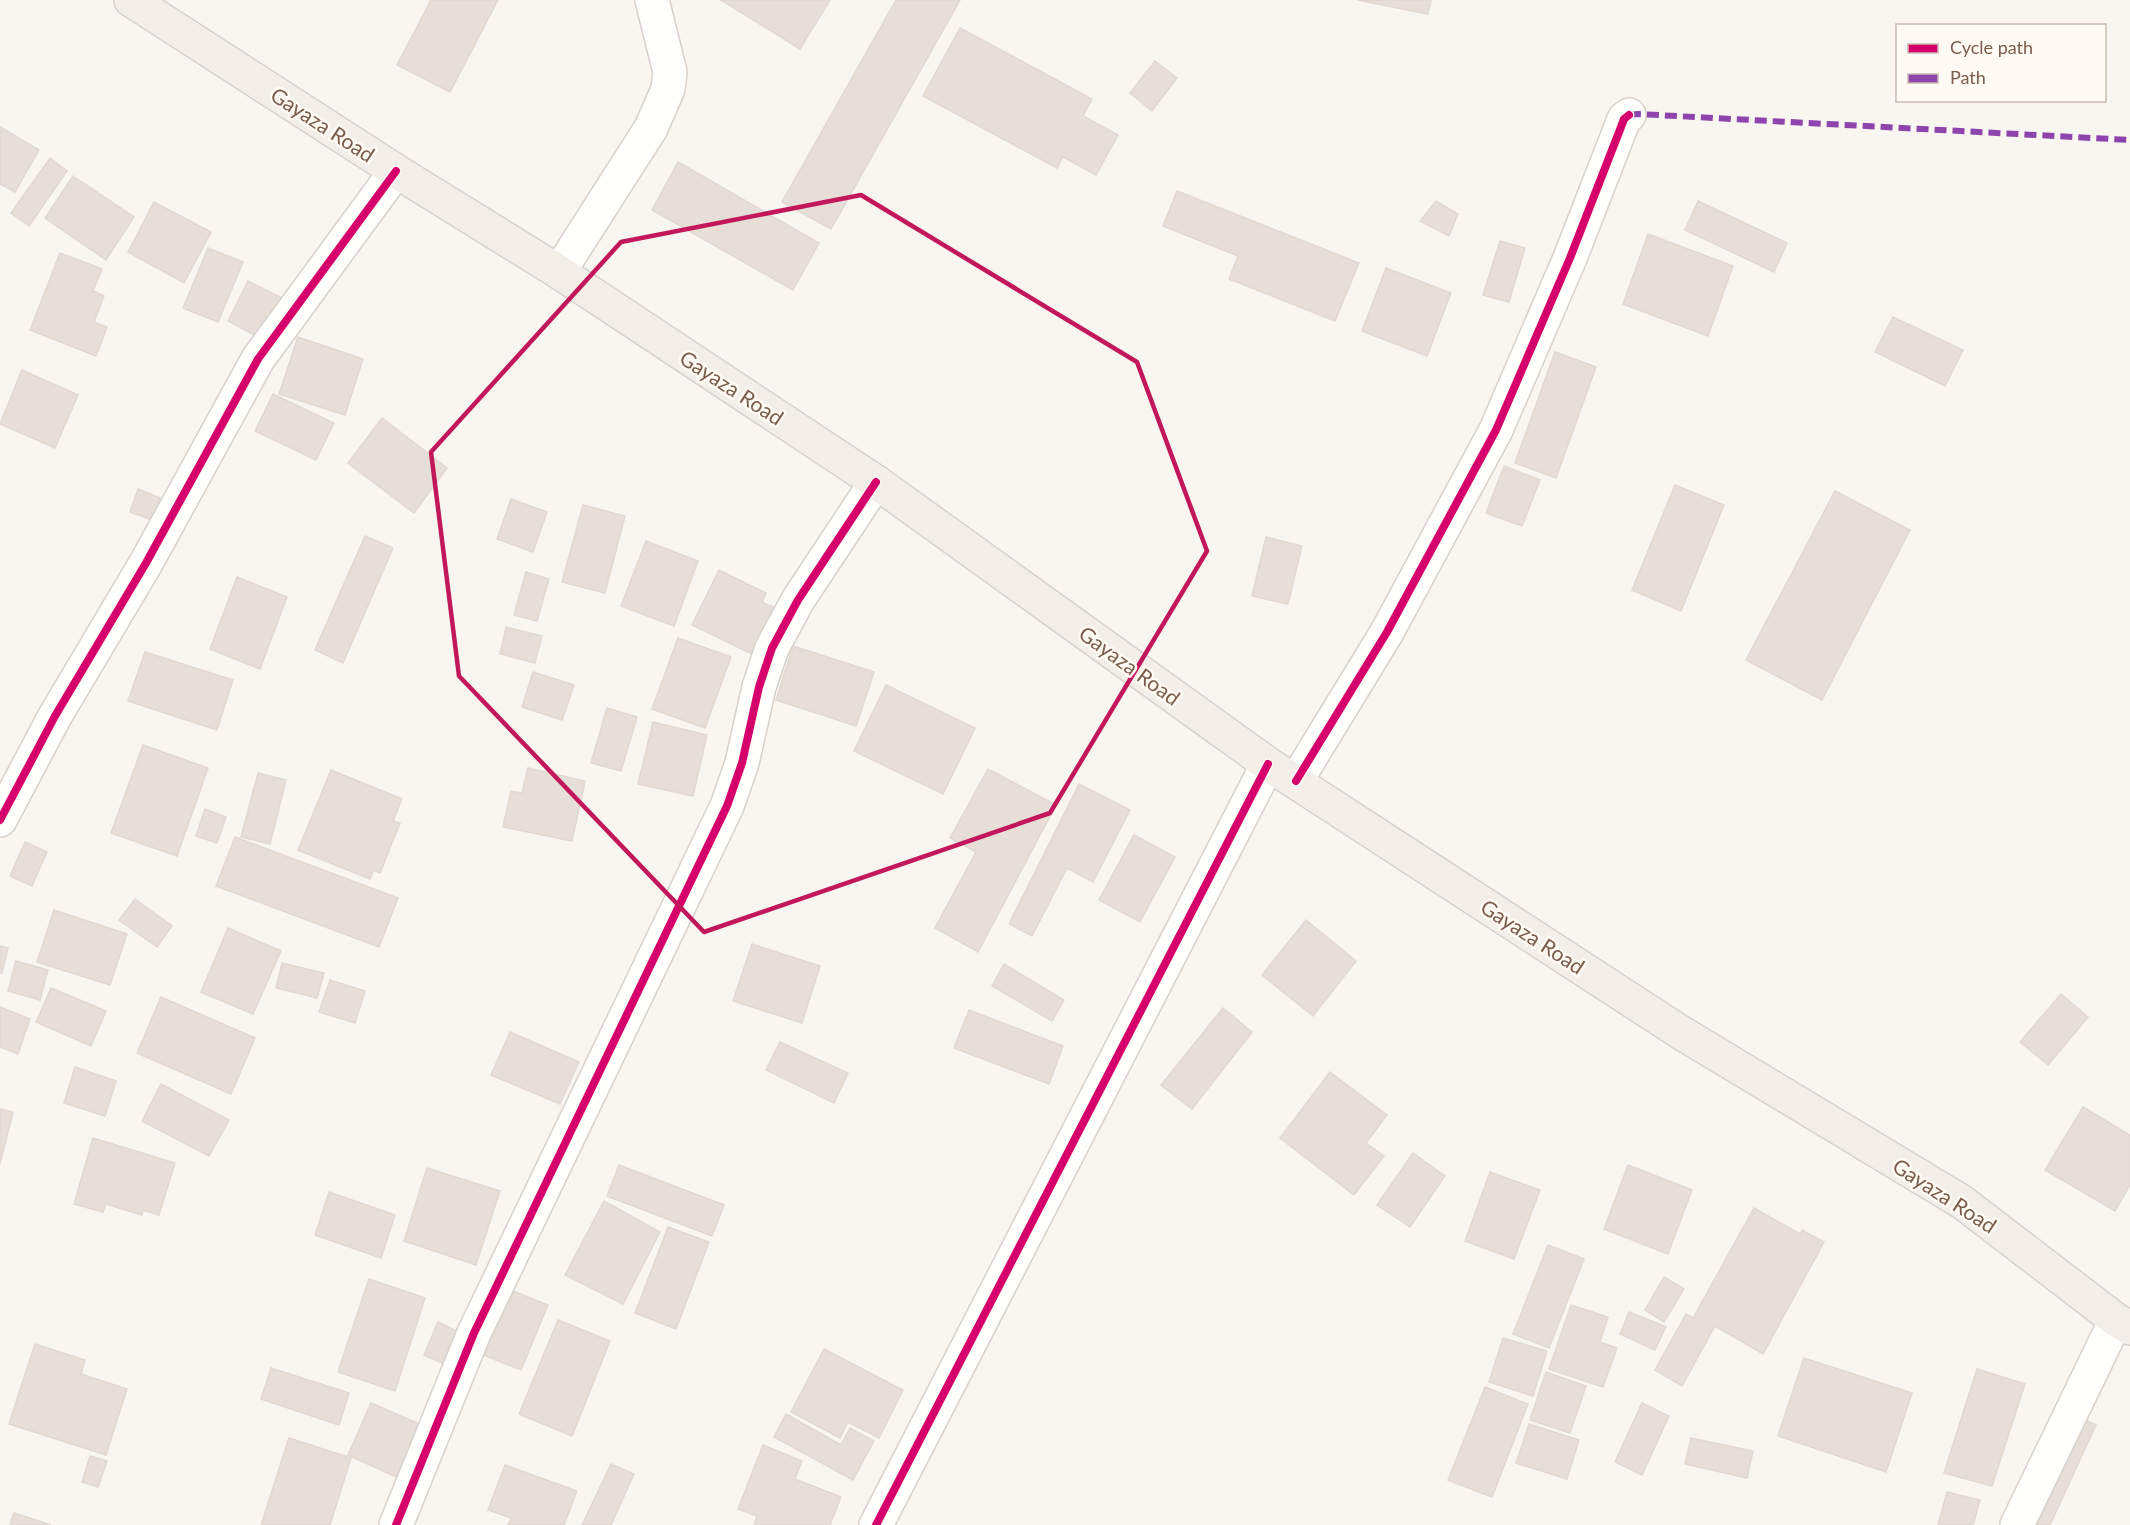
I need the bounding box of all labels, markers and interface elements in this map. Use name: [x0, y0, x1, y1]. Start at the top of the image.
legend: [1896, 24, 2106, 102]
text: Cycle path: [1950, 36, 2033, 58]
text: Path: [1950, 66, 1986, 88]
street label: Gayaza Road: [267, 81, 379, 167]
street label: Gayaza Road: [676, 344, 788, 430]
street label: Gayaza Road: [1075, 620, 1185, 710]
street label: Gayaza Road: [1477, 893, 1589, 979]
street label: Gayaza Road: [1889, 1152, 2001, 1238]

